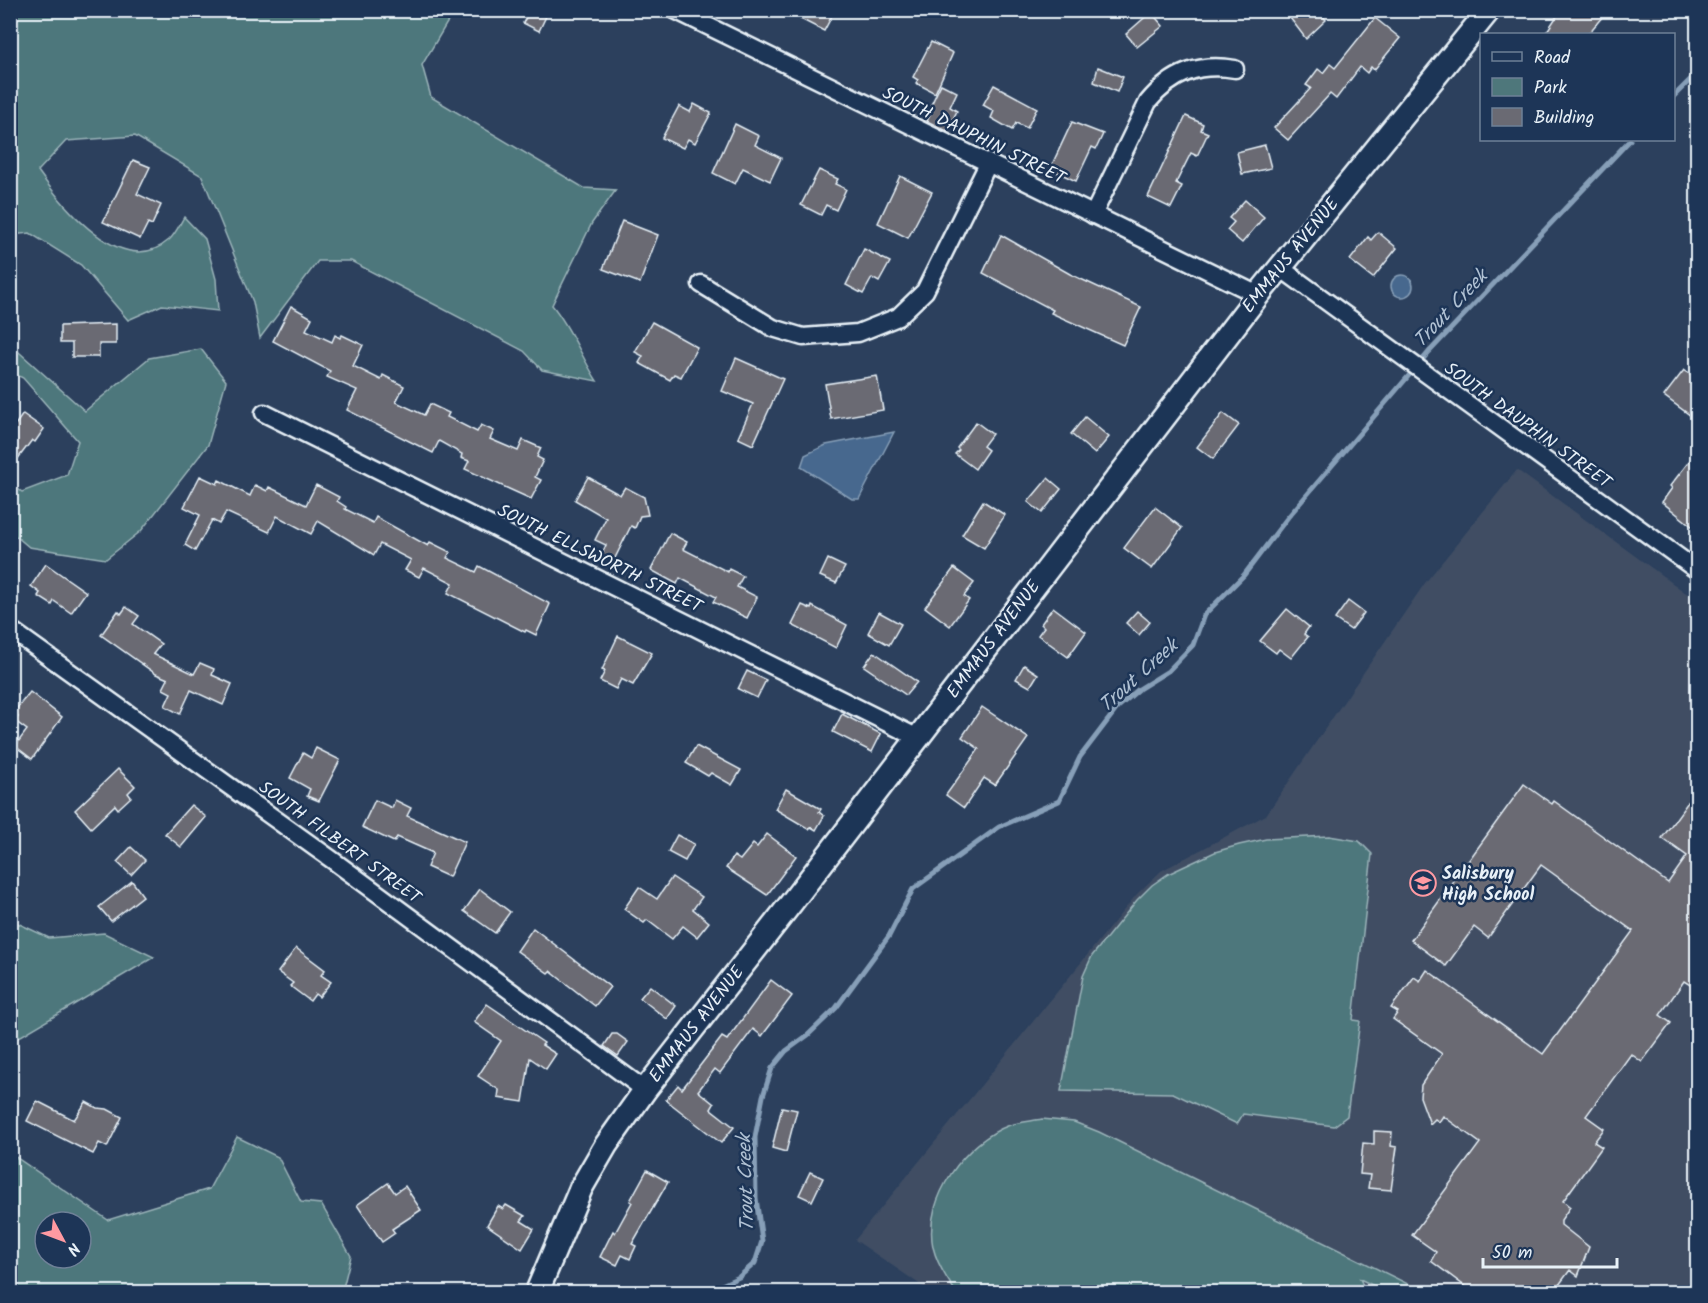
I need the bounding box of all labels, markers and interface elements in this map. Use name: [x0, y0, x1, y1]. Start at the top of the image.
legend: [1480, 33, 1675, 141]
text: Road: [1534, 44, 1571, 73]
text: Park: [1534, 74, 1567, 103]
street label: SOUTH DAUPHIN STREET: [877, 79, 1071, 194]
text: Building: [1534, 104, 1594, 133]
street label: EMMAUS AVENUE: [1235, 191, 1347, 320]
water label: Trout Creek: [1406, 261, 1498, 356]
street label: SOUTH DAUPHIN STREET: [1437, 355, 1618, 498]
street label: SOUTH ELLSWORTH STREET: [492, 497, 708, 622]
street label: EMMAUS AVENUE: [940, 574, 1049, 705]
water label: Trout Creek: [1092, 630, 1188, 721]
street label: SOUTH FILBERT STREET: [252, 774, 428, 913]
place label: Salisbury High School: [1442, 860, 1534, 910]
school or university icon: Salisbury High School: [1408, 868, 1438, 898]
street label: EMMAUS AVENUE: [642, 960, 753, 1090]
water label: Trout Creek: [729, 1131, 765, 1232]
north arrow: [33, 1210, 93, 1270]
scale bar: [1483, 1231, 1616, 1269]
text: N: [60, 1237, 86, 1261]
text: 50 m: [1492, 1239, 1532, 1268]

